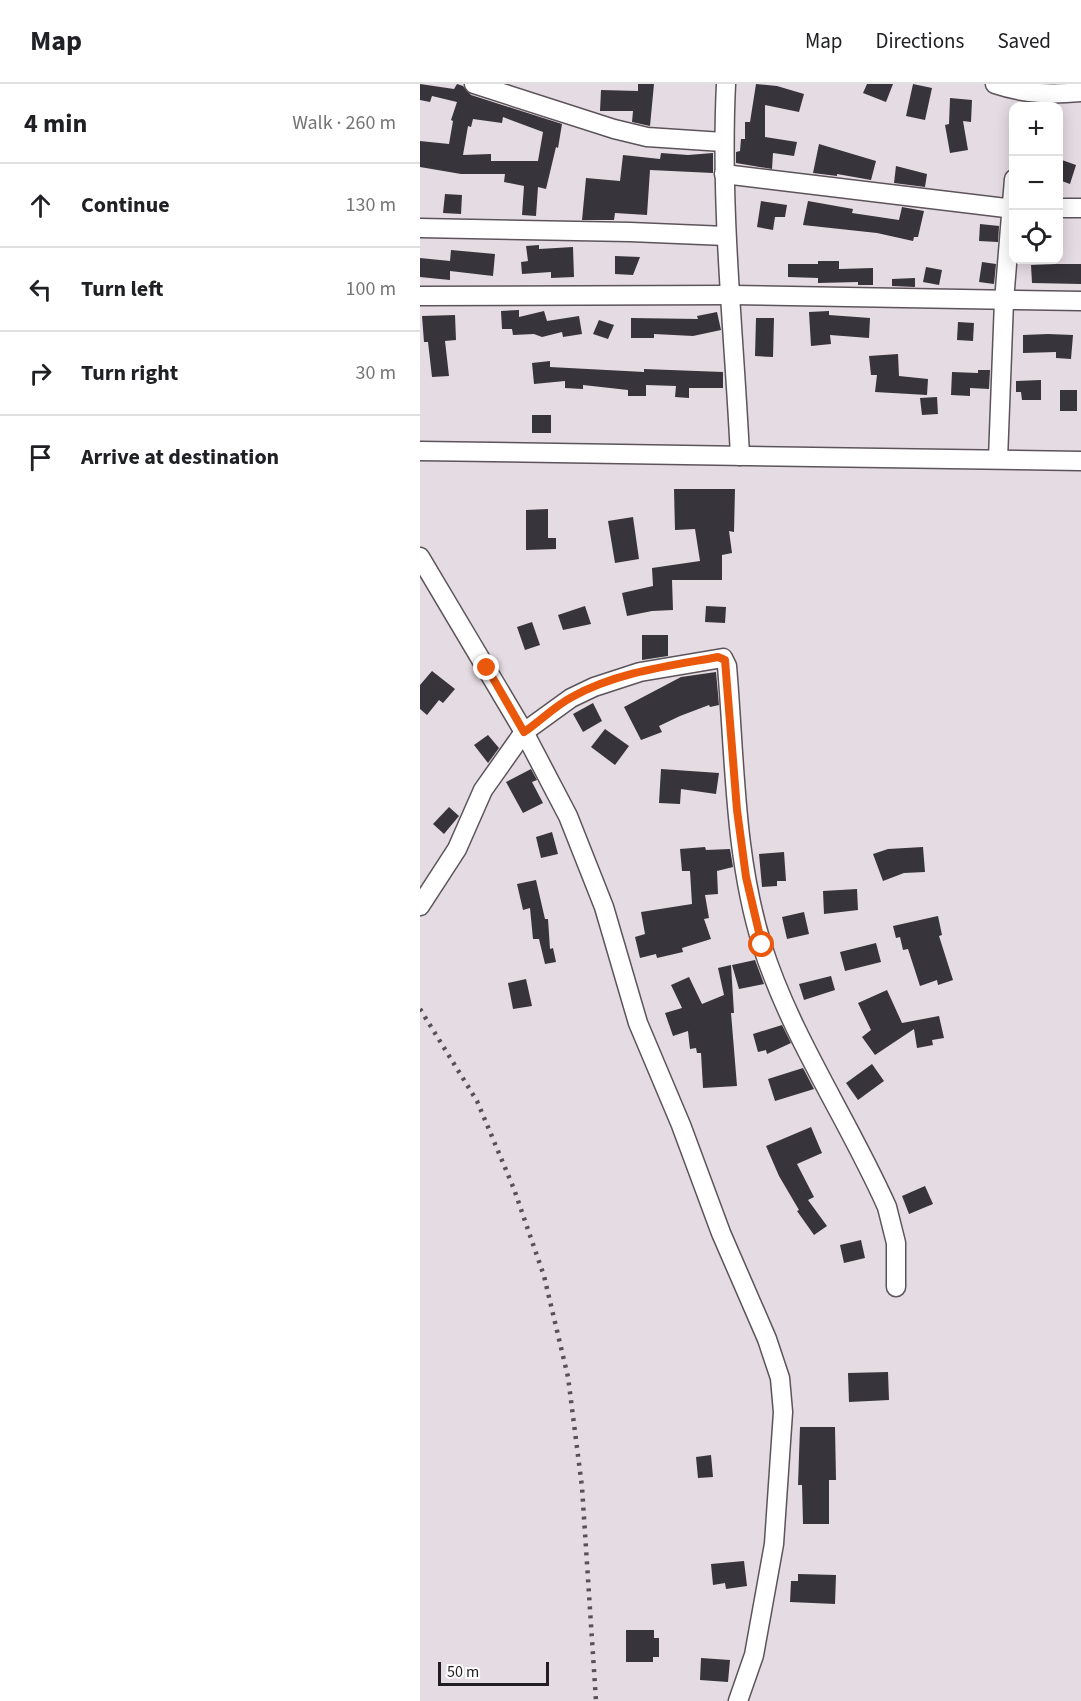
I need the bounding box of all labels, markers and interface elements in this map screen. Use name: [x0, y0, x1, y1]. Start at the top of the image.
text: Map: [30, 21, 82, 61]
text: Map: [805, 26, 843, 56]
text: Directions: [876, 26, 964, 56]
text: Saved: [997, 26, 1051, 56]
map controls: [1009, 102, 1063, 264]
button: +: [1009, 102, 1063, 156]
text: 4 min: [24, 105, 87, 142]
text: Walk · 260 m: [292, 109, 396, 137]
button: −: [1009, 156, 1063, 210]
icon: ahead: [24, 189, 57, 222]
text: Continue: [81, 189, 170, 221]
text: 130 m: [346, 191, 396, 219]
button: locate: [1009, 210, 1063, 264]
icon: left: [24, 273, 57, 306]
text: Turn left: [81, 273, 163, 305]
text: 100 m: [346, 275, 396, 303]
icon: right: [24, 357, 57, 390]
text: Turn right: [81, 357, 178, 389]
text: 30 m: [356, 359, 396, 387]
icon: arrive: [24, 441, 57, 474]
text: Arrive at destination: [81, 441, 279, 473]
route end: [473, 654, 499, 680]
route start: [748, 931, 774, 957]
scale bar: [438, 1659, 549, 1686]
text: 50 m: [447, 1661, 479, 1683]

